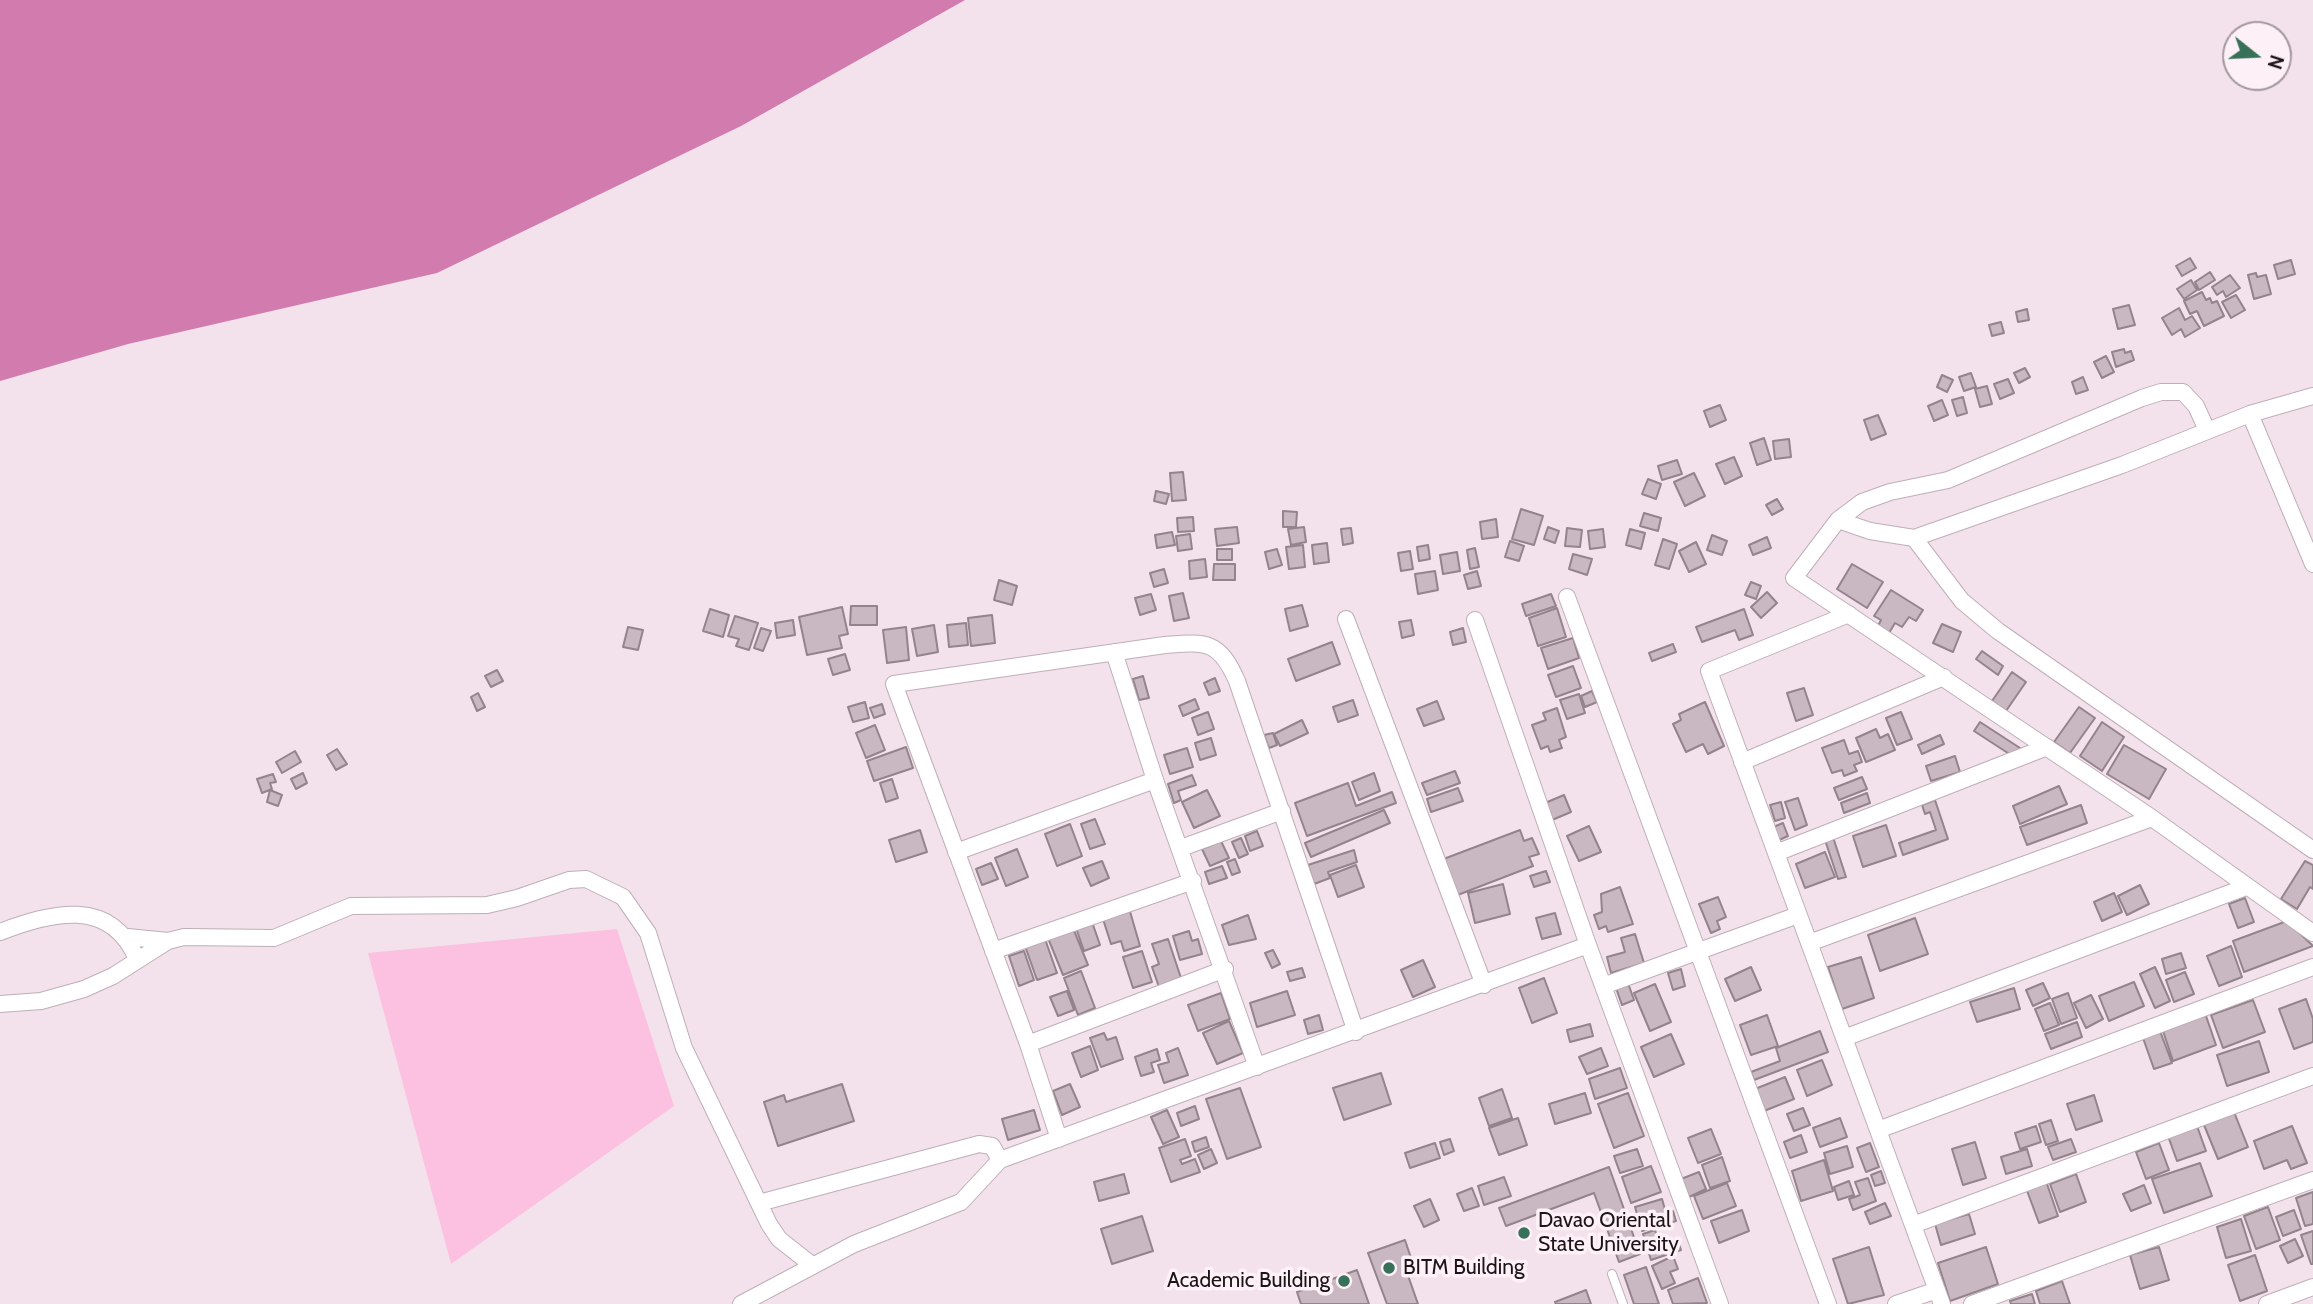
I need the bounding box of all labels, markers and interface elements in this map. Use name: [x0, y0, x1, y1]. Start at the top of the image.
north arrow: [2222, 21, 2292, 91]
text: N: [2263, 52, 2289, 72]
place label: Davao Oriental State University: [1538, 1208, 1679, 1258]
marker: Davao Oriental State University: [1516, 1225, 1532, 1241]
place label: BITM Building: [1403, 1255, 1524, 1281]
marker: BITM Building: [1381, 1260, 1397, 1276]
place label: Academic Building: [1167, 1268, 1330, 1294]
marker: Academic Building: [1336, 1273, 1352, 1289]

